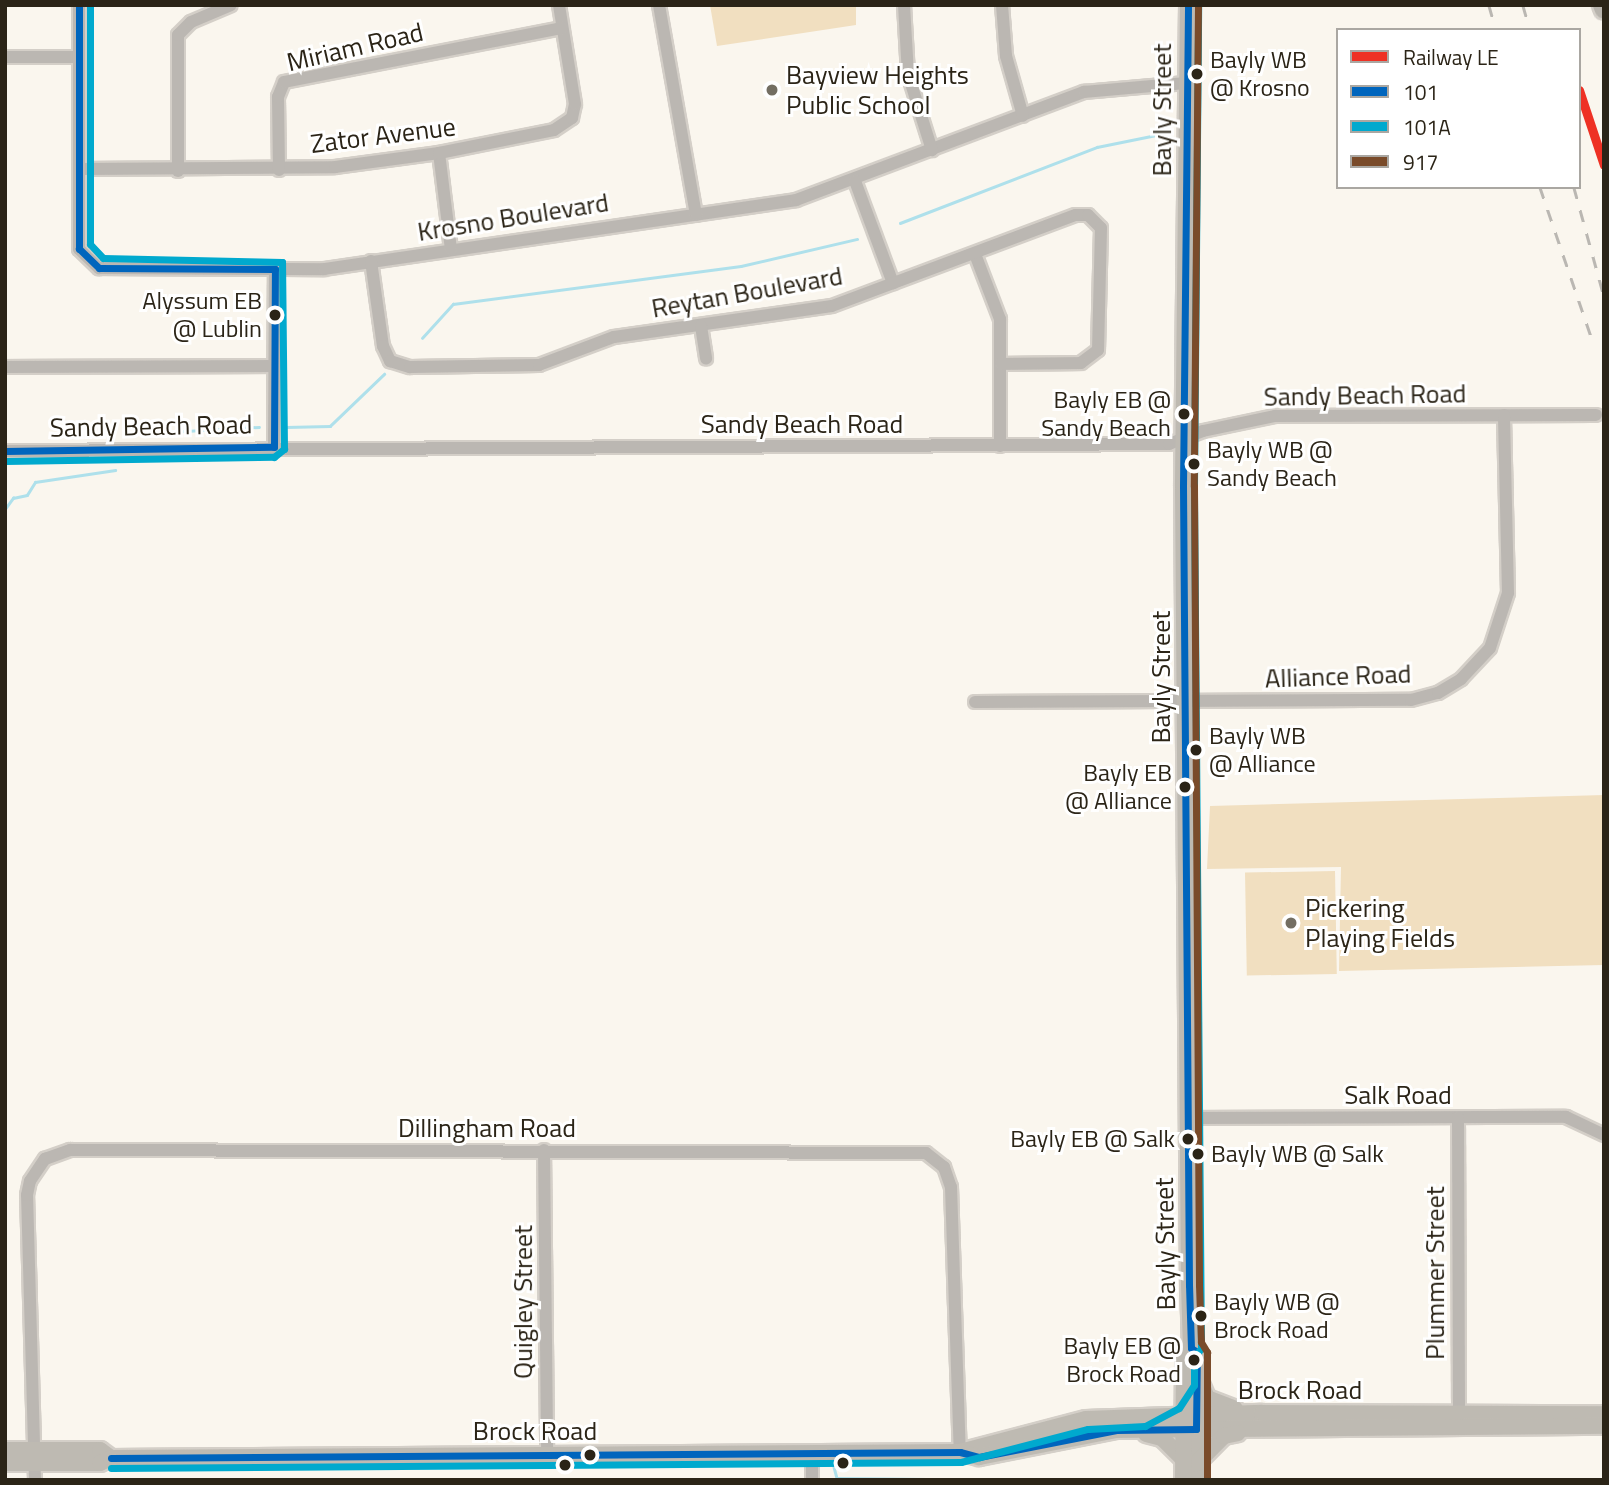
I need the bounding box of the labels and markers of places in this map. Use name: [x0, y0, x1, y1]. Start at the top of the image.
place label: Bayly WB @ Krosno: [1210, 46, 1310, 102]
place label: Bayview Heights Public School: [786, 59, 969, 120]
marker: Bayly WB @ Krosno: [1190, 67, 1204, 81]
marker: Bayview Heights Public School: [764, 82, 780, 98]
place label: Alyssum EB @ Lublin: [142, 287, 262, 343]
marker: Alyssum EB @ Lublin: [268, 308, 282, 322]
place label: Bayly EB @ Sandy Beach: [1041, 386, 1171, 442]
marker: Bayly EB @ Sandy Beach: [1177, 407, 1191, 421]
place label: Bayly WB @ Sandy Beach: [1207, 436, 1337, 492]
marker: Bayly WB @ Sandy Beach: [1187, 457, 1201, 471]
place label: Bayly WB @ Alliance: [1209, 722, 1316, 778]
marker: Bayly WB @ Alliance: [1189, 743, 1203, 757]
place label: Bayly EB @ Alliance: [1065, 759, 1172, 815]
marker: Bayly EB @ Alliance: [1178, 780, 1192, 794]
place label: Pickering Playing Fields: [1305, 892, 1455, 954]
marker: Pickering Playing Fields: [1283, 915, 1299, 931]
place label: Bayly EB @ Salk: [1010, 1125, 1175, 1153]
marker: Bayly EB @ Salk: [1181, 1132, 1195, 1146]
place label: Bayly WB @ Salk: [1211, 1140, 1384, 1168]
marker: Bayly WB @ Salk: [1191, 1147, 1205, 1161]
place label: Bayly WB @ Brock Road: [1214, 1288, 1339, 1344]
marker: Bayly WB @ Brock Road: [1194, 1309, 1208, 1323]
place label: Bayly EB @ Brock Road: [1064, 1332, 1181, 1388]
marker: Bayly EB @ Brock Road: [1187, 1353, 1201, 1367]
unlabelled marker: [583, 1448, 597, 1462]
unlabelled marker: [836, 1456, 850, 1470]
unlabelled marker: [558, 1458, 572, 1472]

